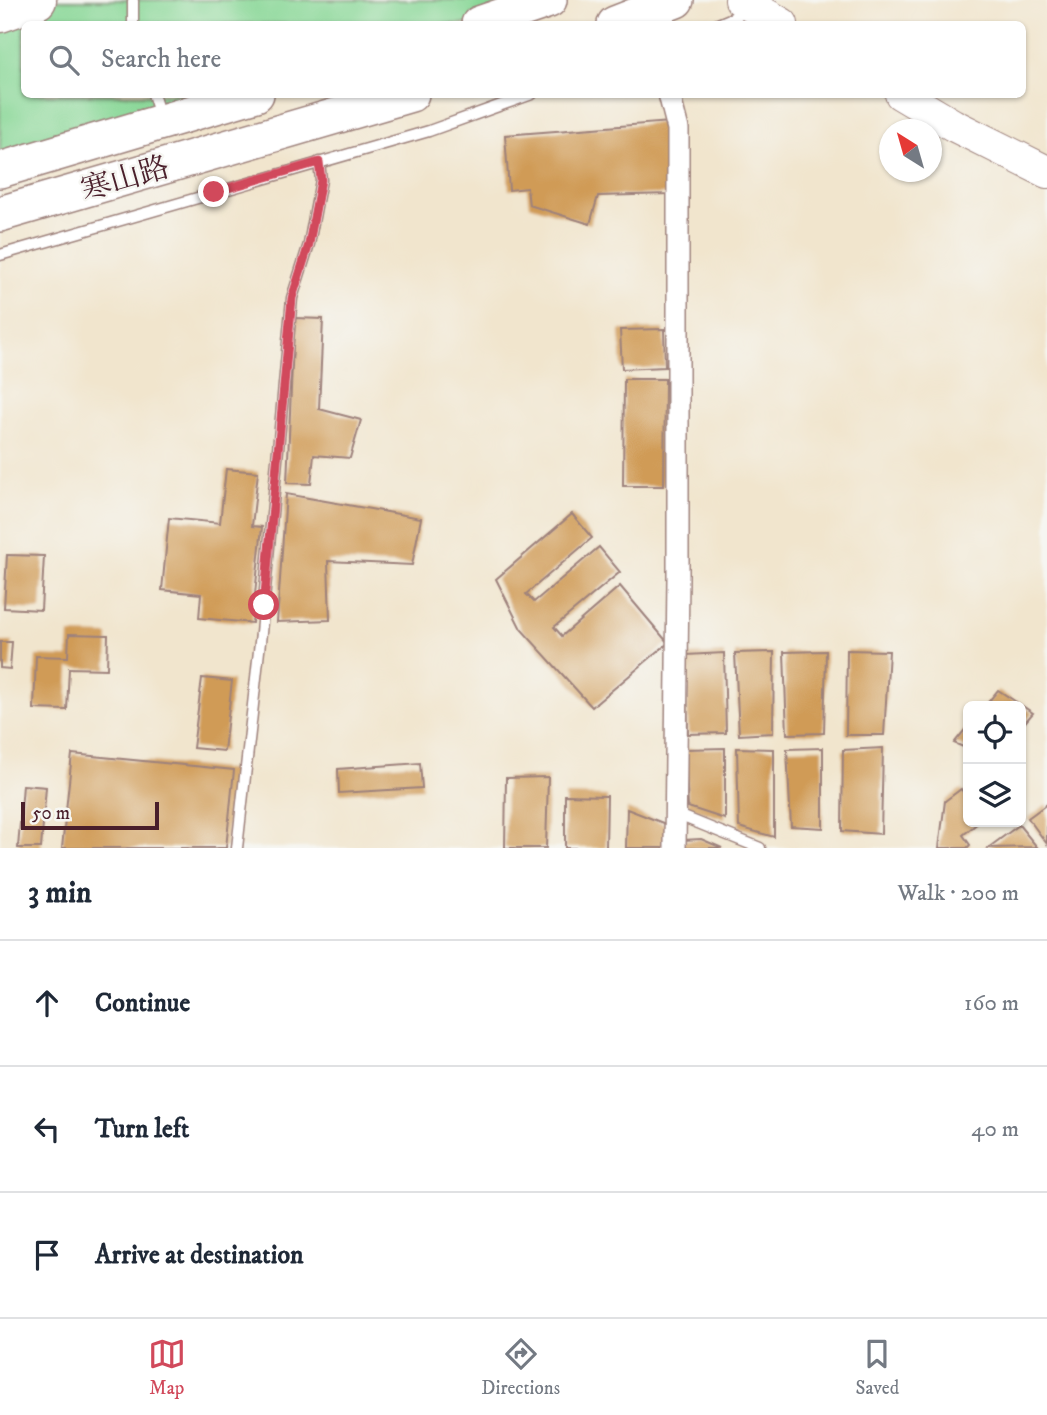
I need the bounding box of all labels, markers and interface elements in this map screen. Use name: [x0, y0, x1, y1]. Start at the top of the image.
search box: [21, 21, 1026, 98]
icon: search: [45, 41, 83, 79]
text: Search here: [101, 43, 221, 76]
north arrow: [879, 119, 942, 182]
street label: 寒山路: [77, 149, 174, 210]
route end: [198, 176, 229, 207]
route start: [248, 589, 279, 620]
map controls: [963, 701, 1026, 827]
button: locate: [963, 701, 1026, 764]
button: layers: [963, 764, 1026, 827]
scale bar: [21, 799, 159, 831]
text: 50 m: [32, 802, 70, 825]
text: 3 min: [28, 875, 92, 912]
text: Walk · 200 m: [898, 879, 1019, 908]
icon: ahead: [28, 984, 66, 1022]
text: Continue: [95, 987, 190, 1020]
text: 160 m: [964, 989, 1019, 1018]
icon: left: [28, 1110, 66, 1148]
text: Turn left: [95, 1113, 189, 1146]
text: 40 m: [971, 1115, 1019, 1144]
icon: arrive: [28, 1236, 66, 1274]
text: Arrive at destination: [95, 1239, 304, 1272]
tab: Map: [148, 1335, 186, 1400]
tab: Directions: [481, 1335, 560, 1400]
tab: Saved: [856, 1335, 899, 1400]

